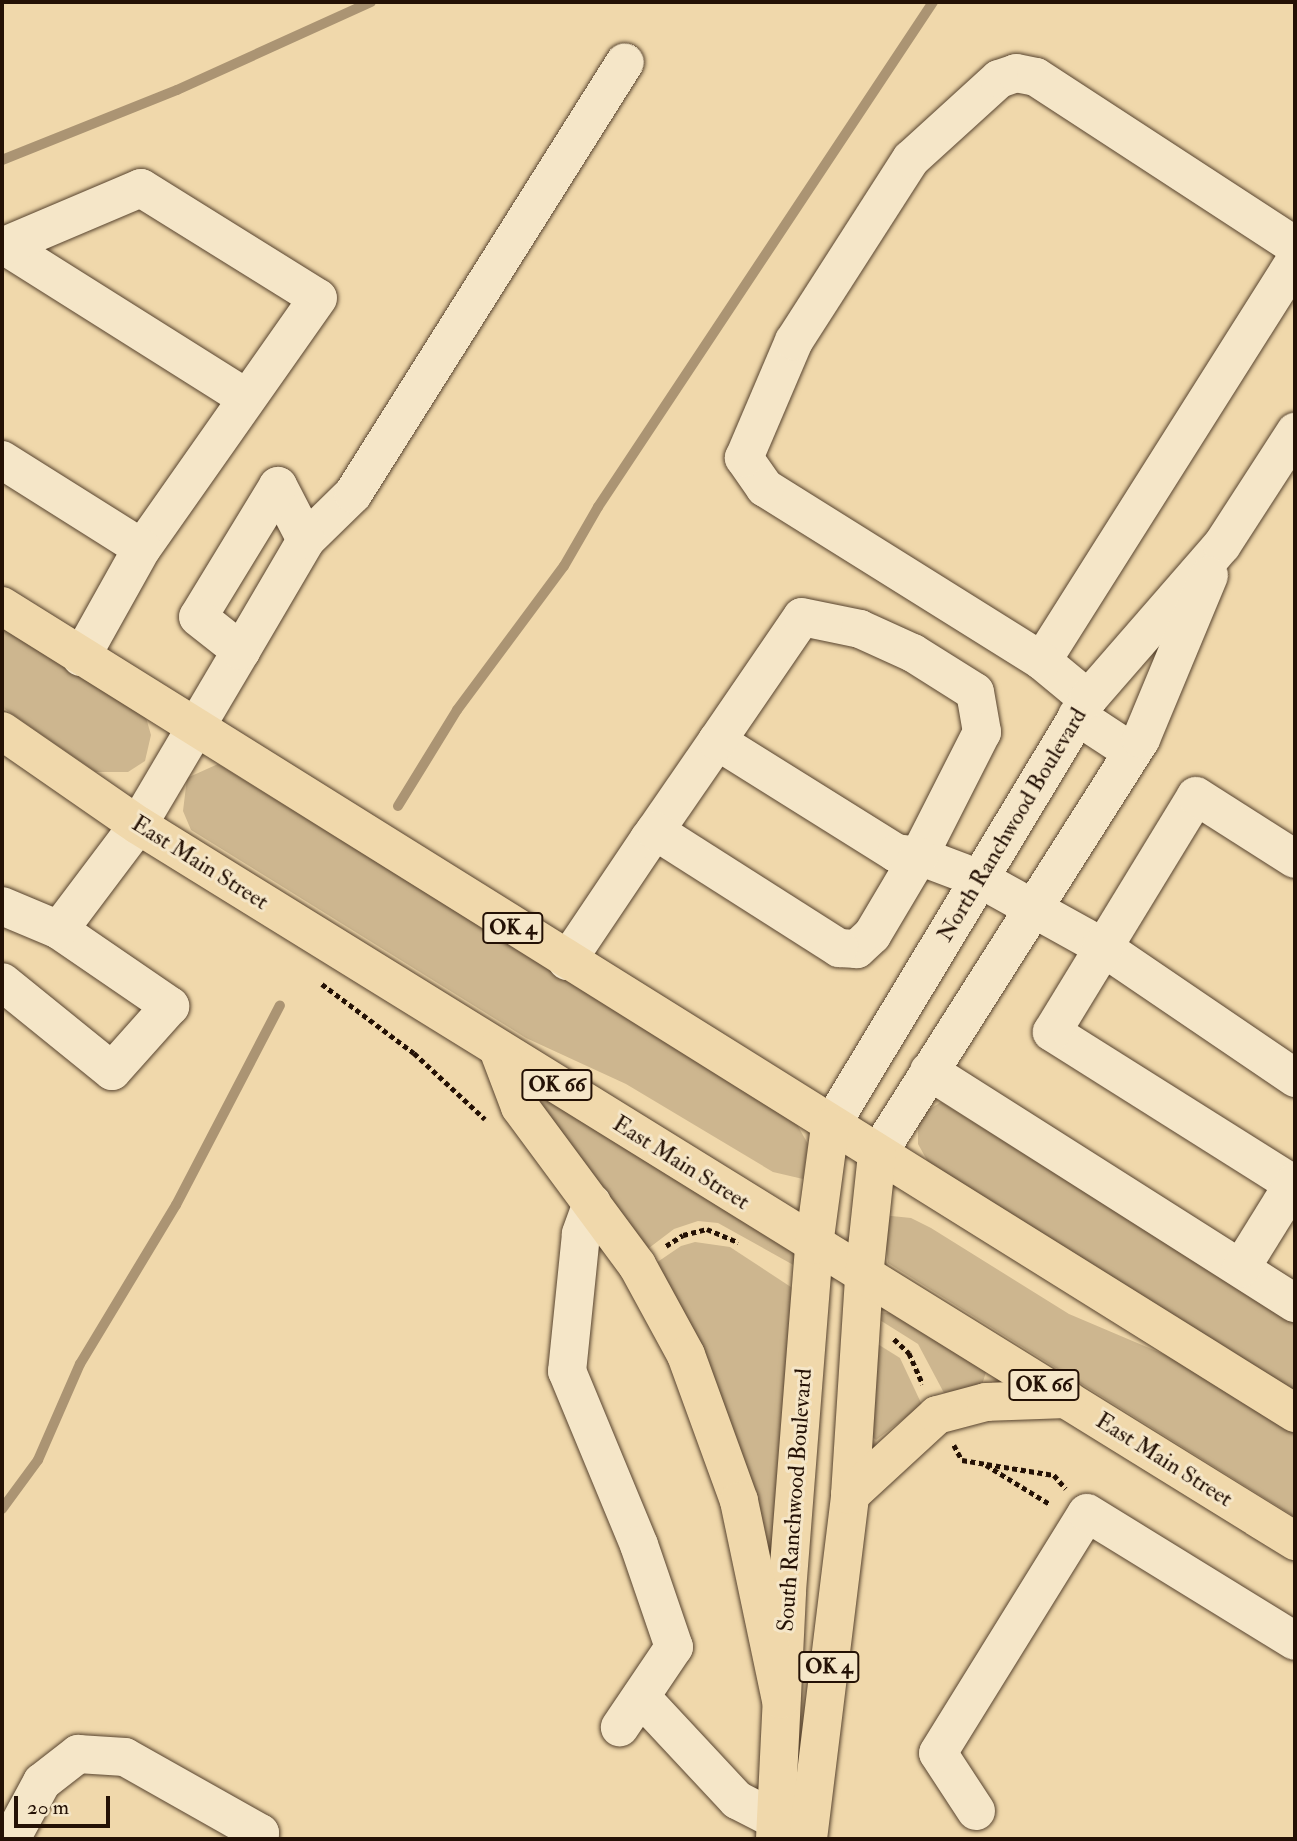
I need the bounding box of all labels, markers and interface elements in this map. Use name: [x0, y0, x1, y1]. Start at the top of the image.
street label: North Ranchwood Boulevard: [931, 703, 1093, 947]
street label: East Main Street: [127, 810, 273, 916]
road number: OK 4: [482, 911, 544, 946]
road number: OK 66: [520, 1068, 594, 1102]
street label: East Main Street: [608, 1110, 754, 1216]
street label: South Ranchwood Boulevard: [772, 1368, 818, 1632]
road number: OK 66: [1007, 1368, 1081, 1402]
street label: East Main Street: [1091, 1407, 1237, 1513]
road number: OK 4: [798, 1650, 860, 1684]
scale bar: [18, 1782, 114, 1826]
text: 20 m: [27, 1794, 69, 1821]

